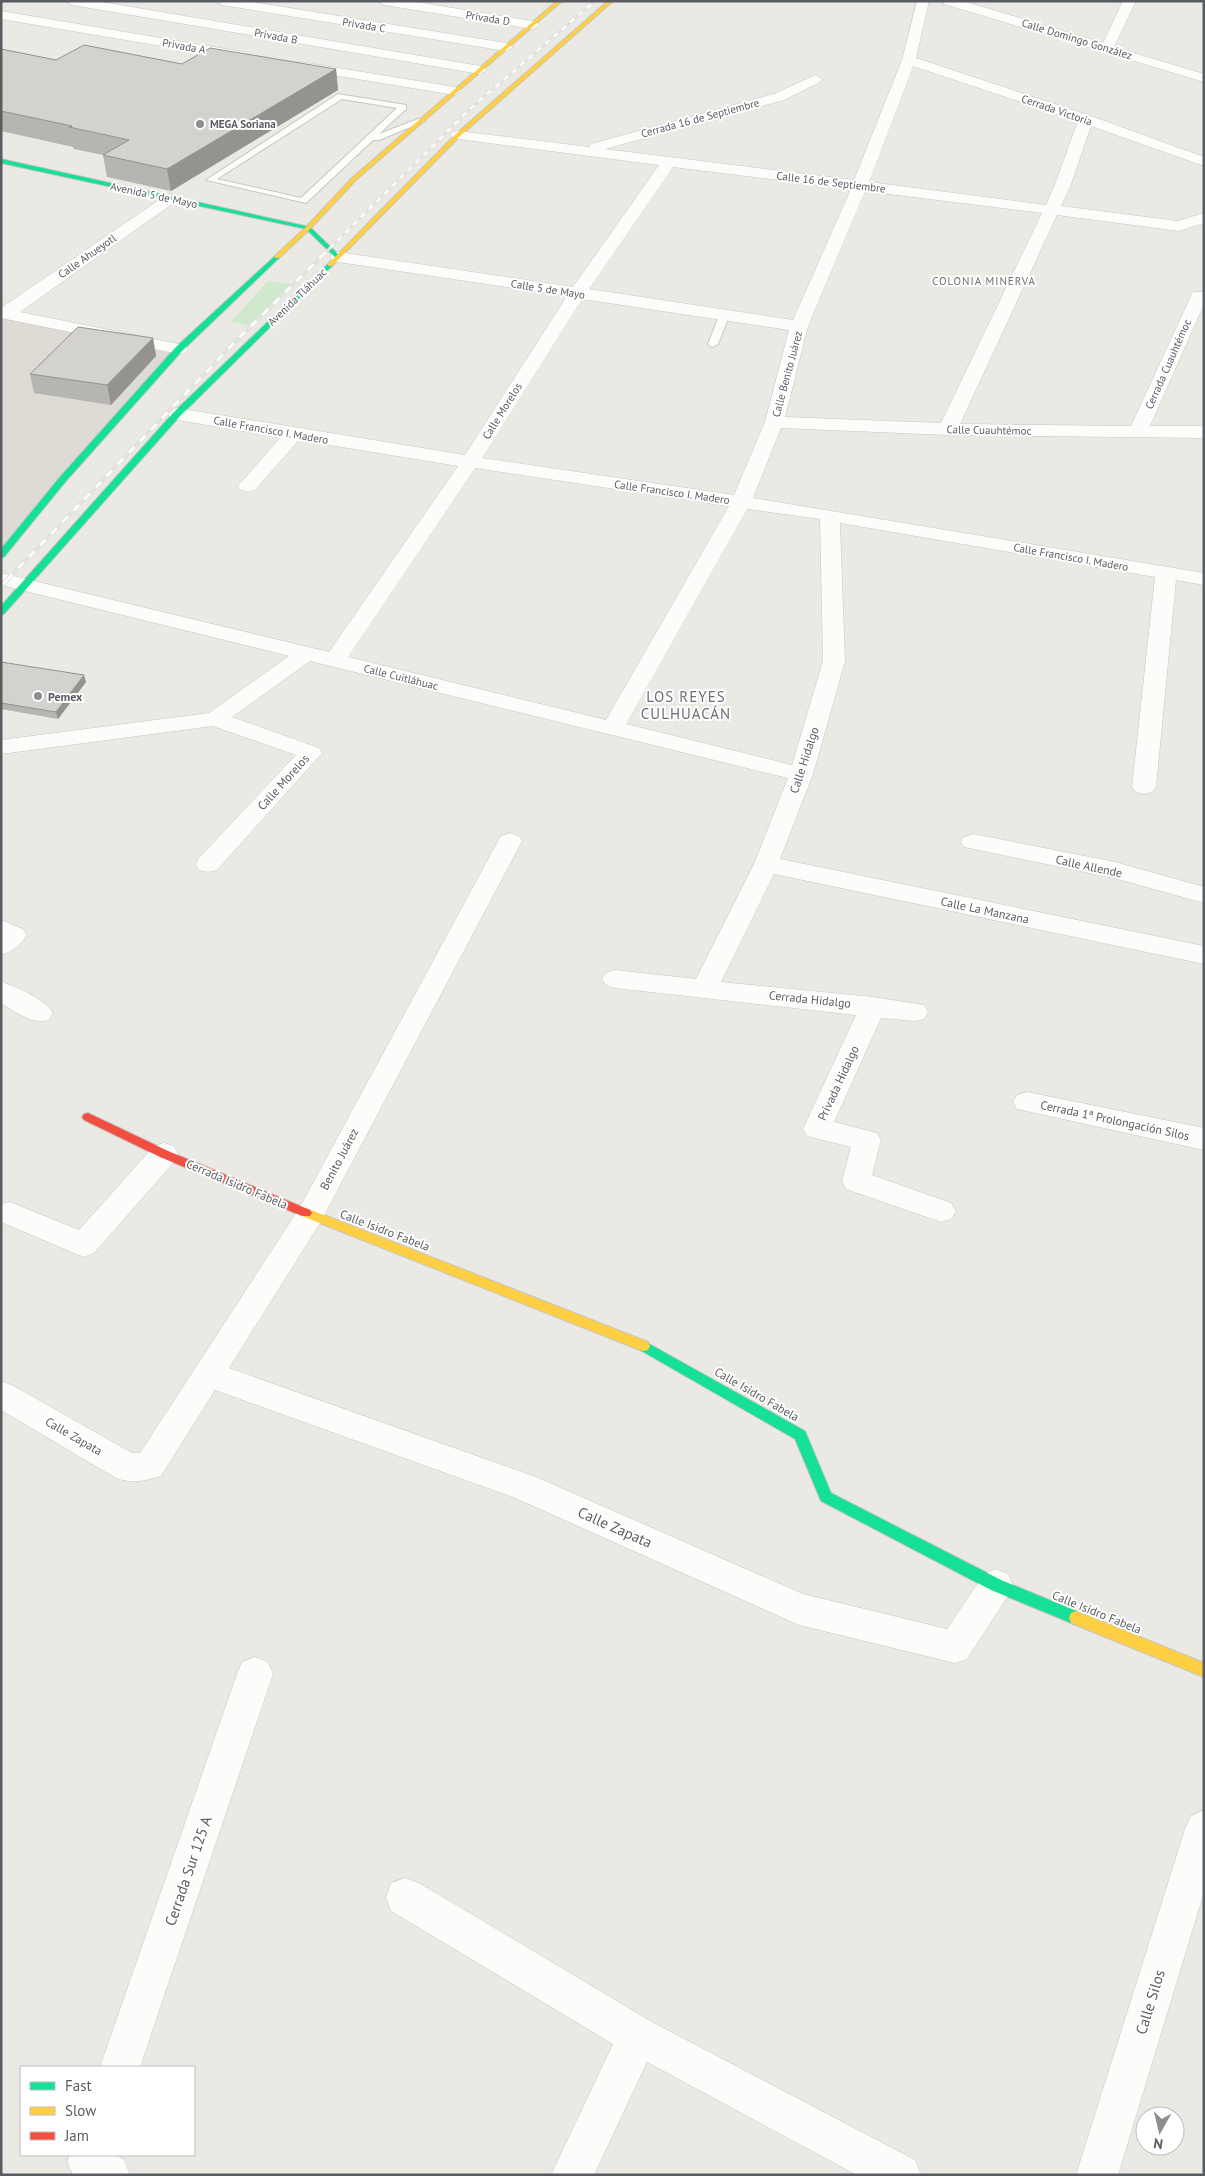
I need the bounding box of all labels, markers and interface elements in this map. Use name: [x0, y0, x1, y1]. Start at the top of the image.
street label: Privada D: [465, 8, 511, 28]
street label: Privada C: [341, 15, 387, 35]
street label: Calle Domingo González: [1020, 16, 1134, 63]
street label: Privada B: [253, 25, 299, 47]
street label: Privada A: [161, 35, 207, 57]
street label: Cerrada Victoria: [1020, 91, 1094, 129]
street label: Cerrada 16 de Septiembre: [639, 95, 761, 141]
place label: MEGA Soriana: [210, 117, 276, 131]
marker: MEGA Soriana: [194, 118, 206, 130]
street label: Calle 16 de Septiembre: [776, 168, 887, 196]
street label: Avenida 5 de Mayo: [109, 179, 199, 211]
street label: Calle Ahueyotl: [55, 230, 119, 281]
street label: Avenida Tláhuac: [264, 265, 330, 329]
district label: COLONIA MINERVA: [932, 274, 1036, 288]
street label: Calle 5 de Mayo: [510, 276, 586, 302]
street label: Cerrada Cuauhtémoc: [1142, 317, 1194, 411]
street label: Calle Benito Juárez: [769, 329, 805, 419]
street label: Calle Morelos: [479, 380, 525, 442]
street label: Calle Francisco I. Madero: [212, 413, 330, 447]
street label: Calle Cuauhtémoc: [946, 422, 1032, 438]
street label: Calle Francisco I. Madero: [613, 477, 731, 507]
street label: Calle Francisco I. Madero: [1012, 540, 1130, 574]
street label: Calle Cuitláhuac: [362, 661, 440, 693]
district label: LOS REYES CULHUACÁN: [641, 687, 731, 723]
place label: Pemex: [48, 689, 83, 704]
marker: Pemex: [32, 690, 44, 702]
street label: Calle Hidalgo: [786, 725, 822, 795]
street label: Calle Morelos: [254, 751, 312, 813]
street label: Calle Allende: [1054, 852, 1124, 880]
street label: Calle La Manzana: [939, 893, 1031, 927]
street label: Cerrada Hidalgo: [768, 987, 852, 1011]
street label: Privada Hidalgo: [814, 1043, 862, 1123]
street label: Cerrada 1ª Prolongación Silos: [1039, 1097, 1191, 1143]
street label: Benito Juárez: [316, 1126, 362, 1192]
street label: Cerrada Isidro Fabela: [184, 1156, 290, 1212]
street label: Calle Isidro Fabela: [338, 1206, 432, 1254]
street label: Calle Isidro Fabela: [712, 1364, 802, 1424]
street label: Calle Zapata: [43, 1414, 105, 1458]
street label: Calle Zapata: [575, 1502, 655, 1552]
street label: Calle Isidro Fabela: [1050, 1587, 1144, 1637]
street label: Cerrada Sur 125 A: [160, 1813, 216, 1928]
street label: Calle Silos: [1131, 1967, 1169, 2037]
legend: [20, 2066, 195, 2156]
text: Fast: [65, 2076, 92, 2095]
text: Slow: [65, 2101, 96, 2120]
north arrow: [1135, 2106, 1185, 2156]
text: Jam: [64, 2126, 89, 2145]
text: N: [1152, 2134, 1164, 2153]

